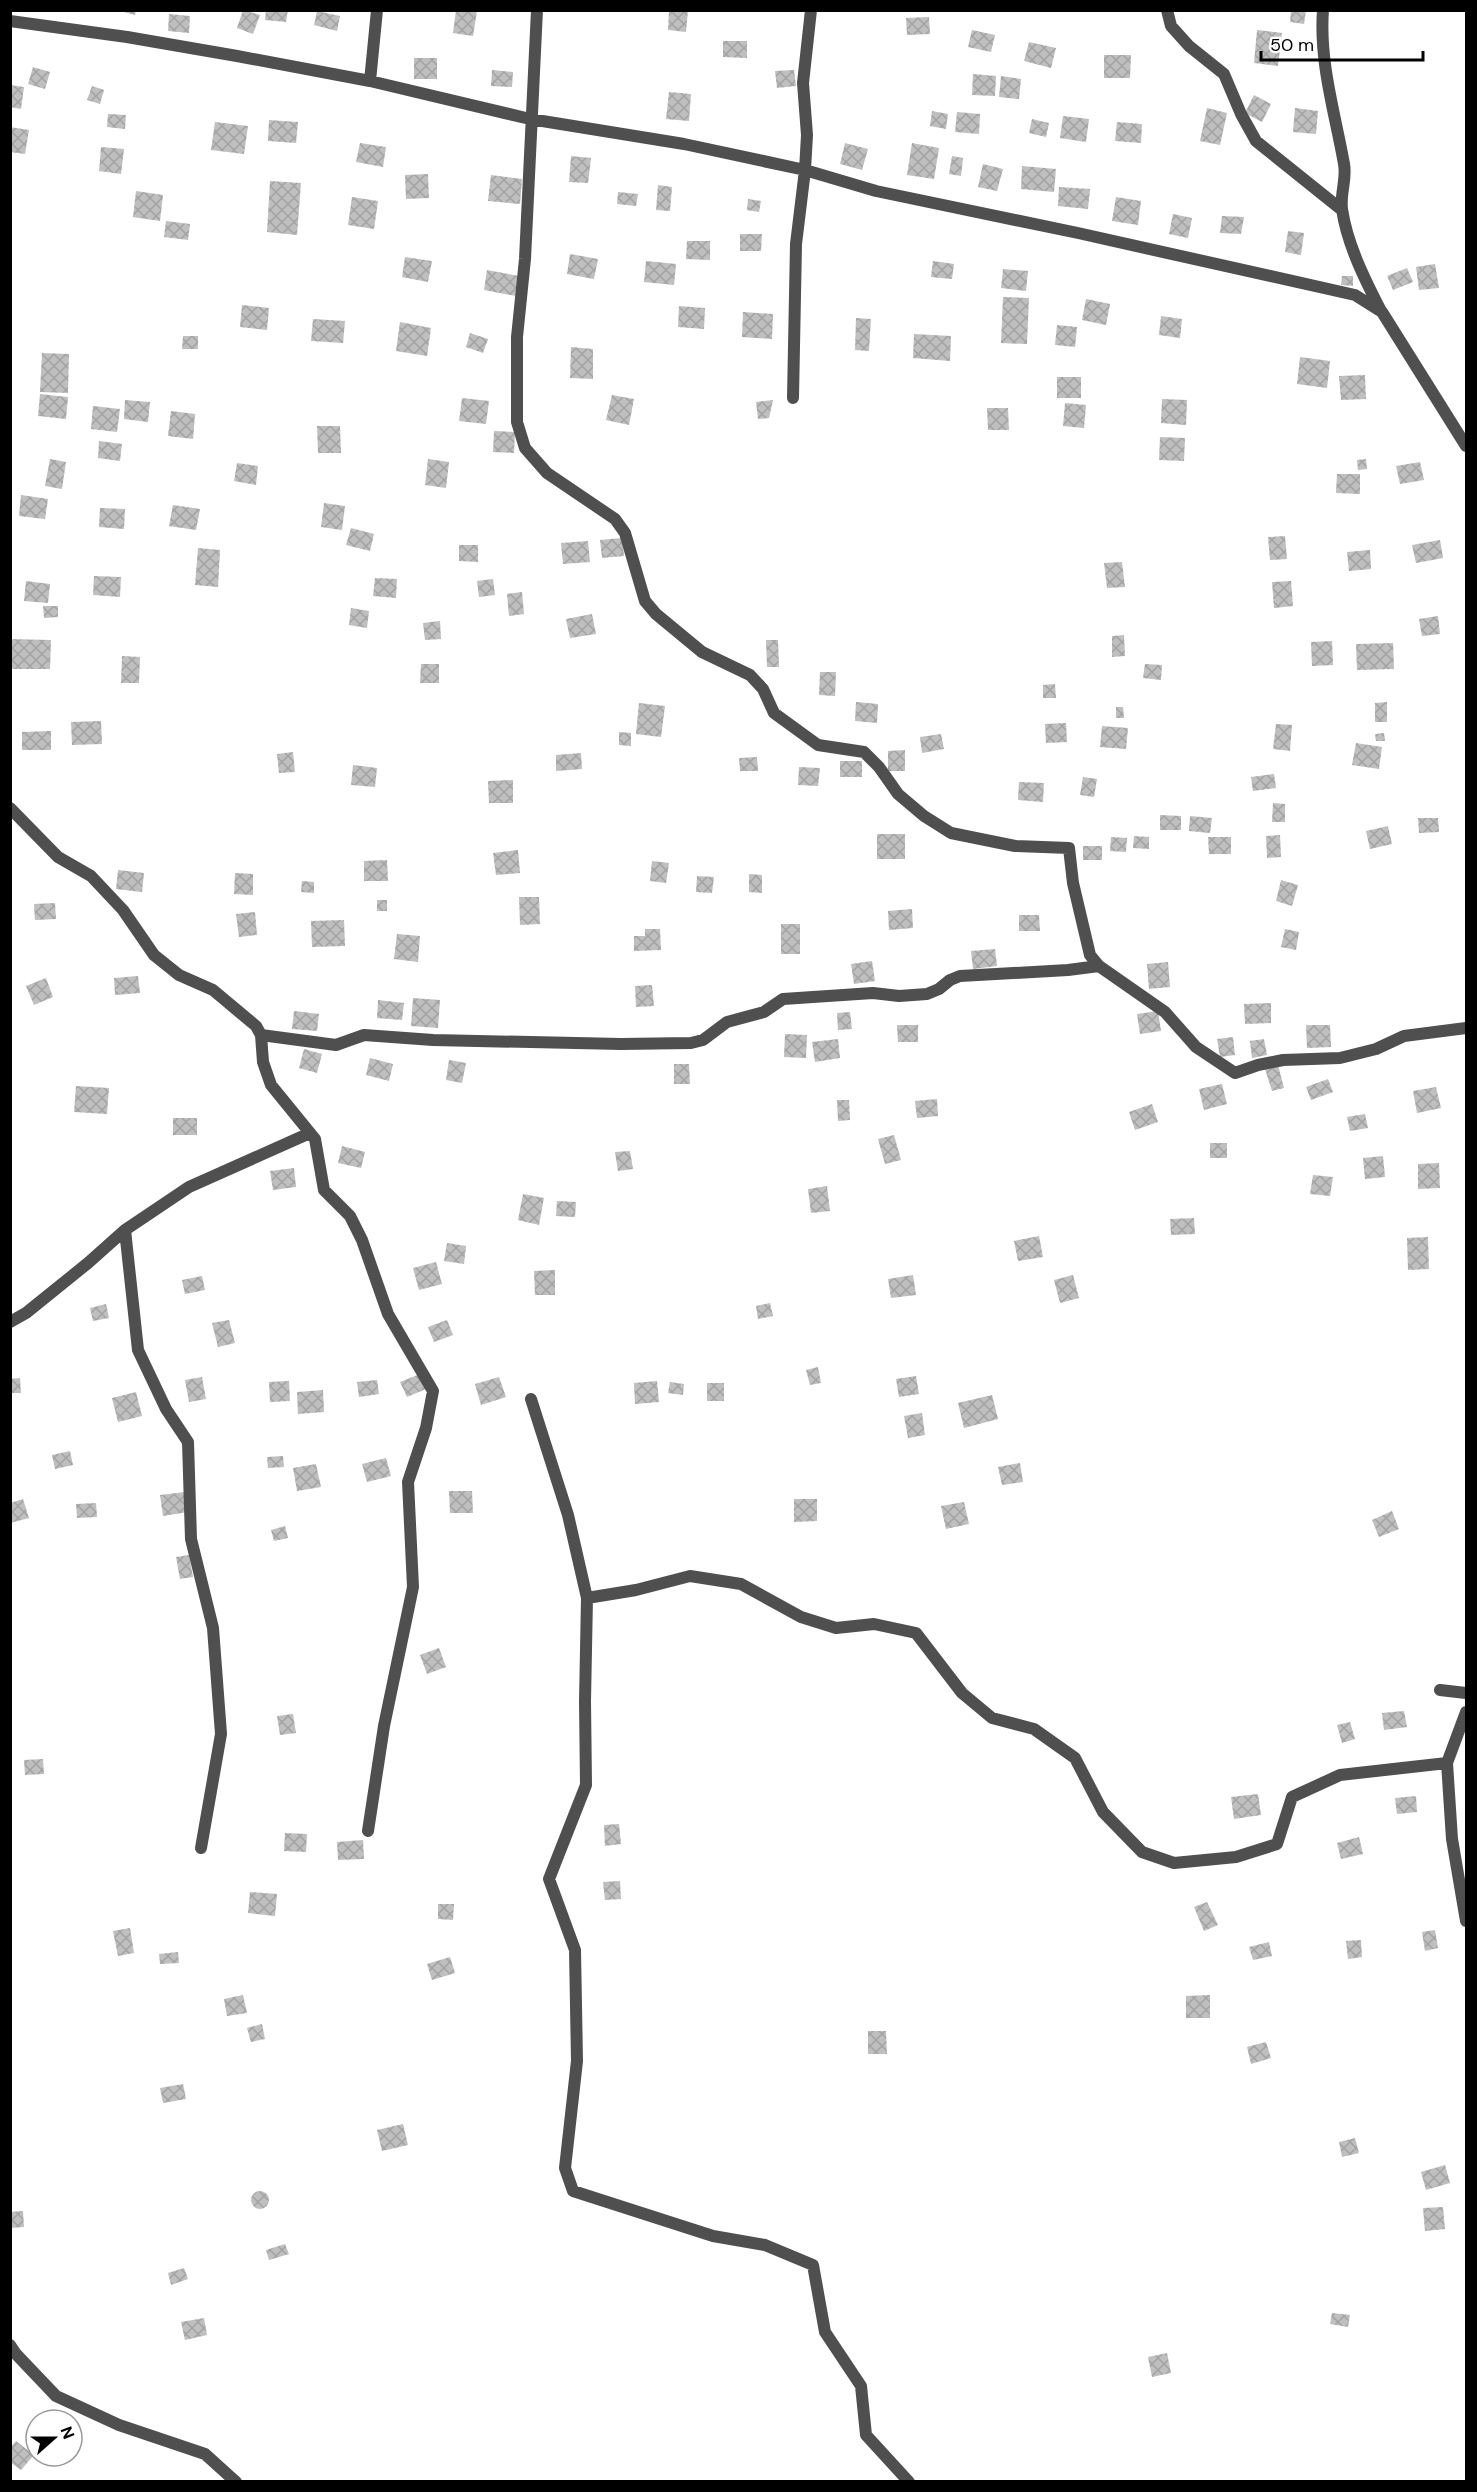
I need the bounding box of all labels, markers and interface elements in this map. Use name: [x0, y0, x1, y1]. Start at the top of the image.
scale bar: [1261, 24, 1423, 62]
text: 50 m: [1270, 33, 1314, 57]
north arrow: [24, 2408, 84, 2468]
text: N: [56, 2424, 79, 2442]

